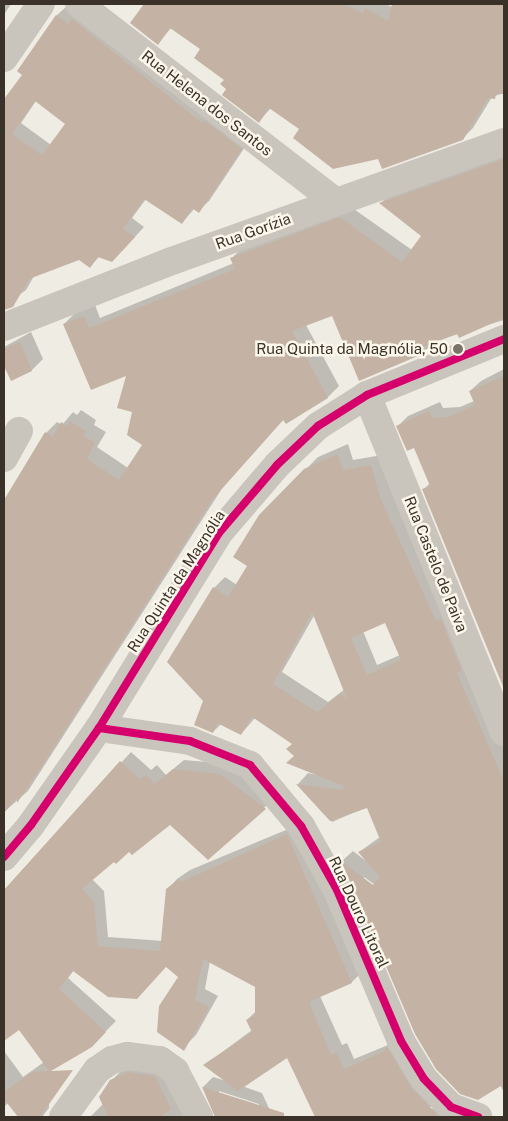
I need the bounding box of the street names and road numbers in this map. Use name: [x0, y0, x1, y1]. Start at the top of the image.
street label: Rua Helena dos Santos: [138, 46, 276, 160]
street label: Rua Gorízia: [213, 209, 293, 253]
street label: Rua Castelo de Paiva: [400, 493, 472, 635]
street label: Rua Quinta da Magnólia: [123, 507, 229, 655]
street label: Rua Douro Litoral: [325, 853, 393, 971]

